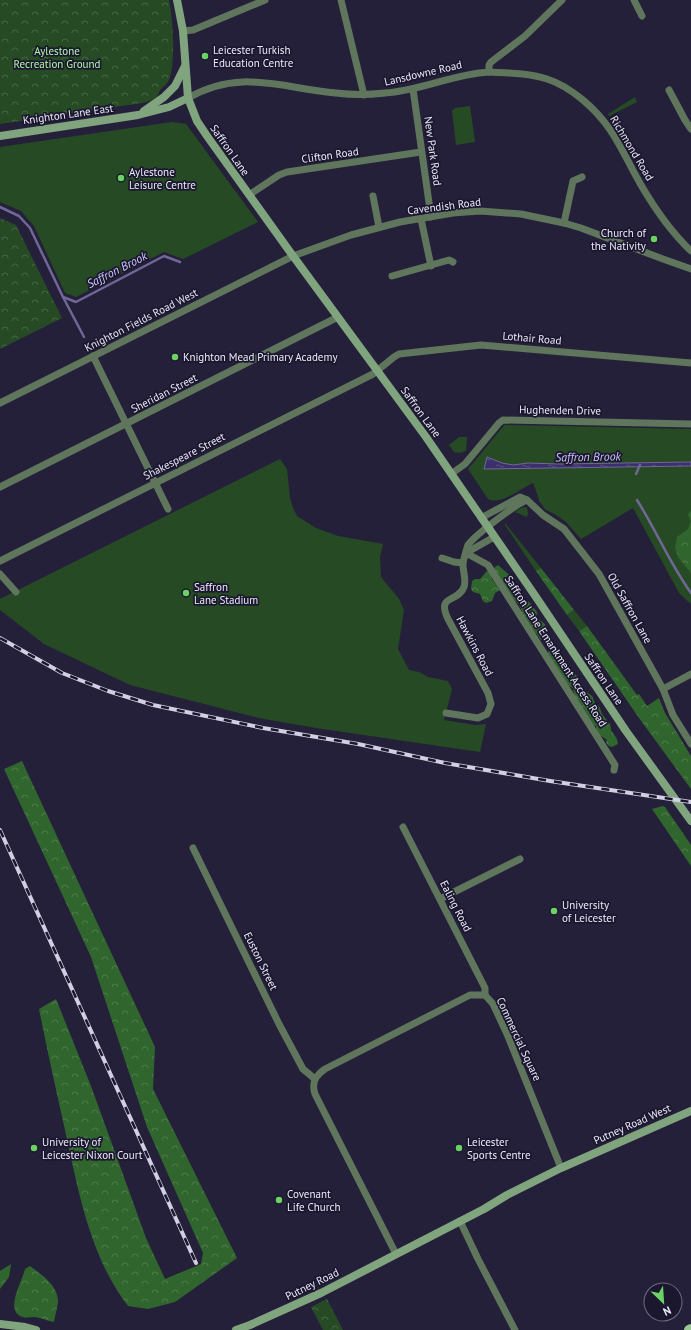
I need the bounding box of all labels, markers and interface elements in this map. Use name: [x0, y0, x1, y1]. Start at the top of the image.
place label: Leicester Turkish Education Centre: [213, 43, 294, 70]
park label: Aylestone Recreation Ground: [14, 44, 101, 71]
marker: Leicester Turkish Education Centre: [200, 51, 210, 61]
street label: Lansdowne Road: [383, 57, 463, 89]
street label: Knighton Lane East: [22, 101, 114, 127]
street label: Richmond Road: [607, 113, 657, 183]
street label: New Park Road: [421, 115, 445, 187]
street label: Saffron Lane: [207, 122, 253, 179]
street label: Clifton Road: [301, 144, 360, 166]
place label: Aylestone Leisure Centre: [129, 165, 196, 192]
marker: Aylestone Leisure Centre: [116, 173, 126, 183]
street label: Cavendish Road: [406, 195, 482, 217]
place label: Church of the Nativity: [591, 226, 647, 253]
marker: Church of the Nativity: [649, 234, 659, 244]
water label: Saffron Brook: [84, 248, 150, 291]
street label: Knighton Fields Road West: [82, 285, 200, 355]
street label: Lothair Road: [502, 328, 562, 348]
place label: Knighton Mead Primary Academy: [183, 350, 338, 364]
marker: Knighton Mead Primary Academy: [170, 352, 180, 362]
street label: Sheridan Street: [128, 370, 200, 416]
street label: Saffron Lane: [398, 384, 444, 440]
street label: Hughenden Drive: [519, 402, 602, 418]
street label: Shakespeare Street: [141, 429, 228, 483]
water label: Saffron Brook: [555, 448, 622, 465]
street label: Old Saffron Lane: [605, 570, 655, 646]
street label: Saffron Lane Emankment Access Road: [502, 573, 610, 729]
place label: Saffron Lane Stadium: [194, 580, 258, 607]
marker: Saffron Lane Stadium: [181, 588, 191, 598]
street label: Hawkins Road: [453, 614, 497, 679]
street label: Saffron Lane: [582, 651, 626, 707]
street label: Ealing Road: [437, 878, 475, 934]
place label: University of Leicester: [562, 898, 616, 925]
marker: University of Leicester: [549, 906, 559, 916]
street label: Euston Street: [241, 930, 281, 993]
street label: Commercial Square: [493, 995, 545, 1084]
street label: Putney Road West: [591, 1101, 673, 1147]
place label: University of Leicester Nixon Court: [42, 1135, 143, 1162]
place label: Leicester Sports Centre: [467, 1135, 531, 1162]
marker: University of Leicester Nixon Court: [29, 1143, 39, 1153]
marker: Leicester Sports Centre: [454, 1143, 464, 1153]
place label: Covenant Life Church: [287, 1187, 341, 1214]
marker: Covenant Life Church: [274, 1195, 284, 1205]
street label: Putney Road: [283, 1265, 341, 1303]
north arrow: [643, 1282, 683, 1322]
text: N: [661, 1303, 673, 1319]

